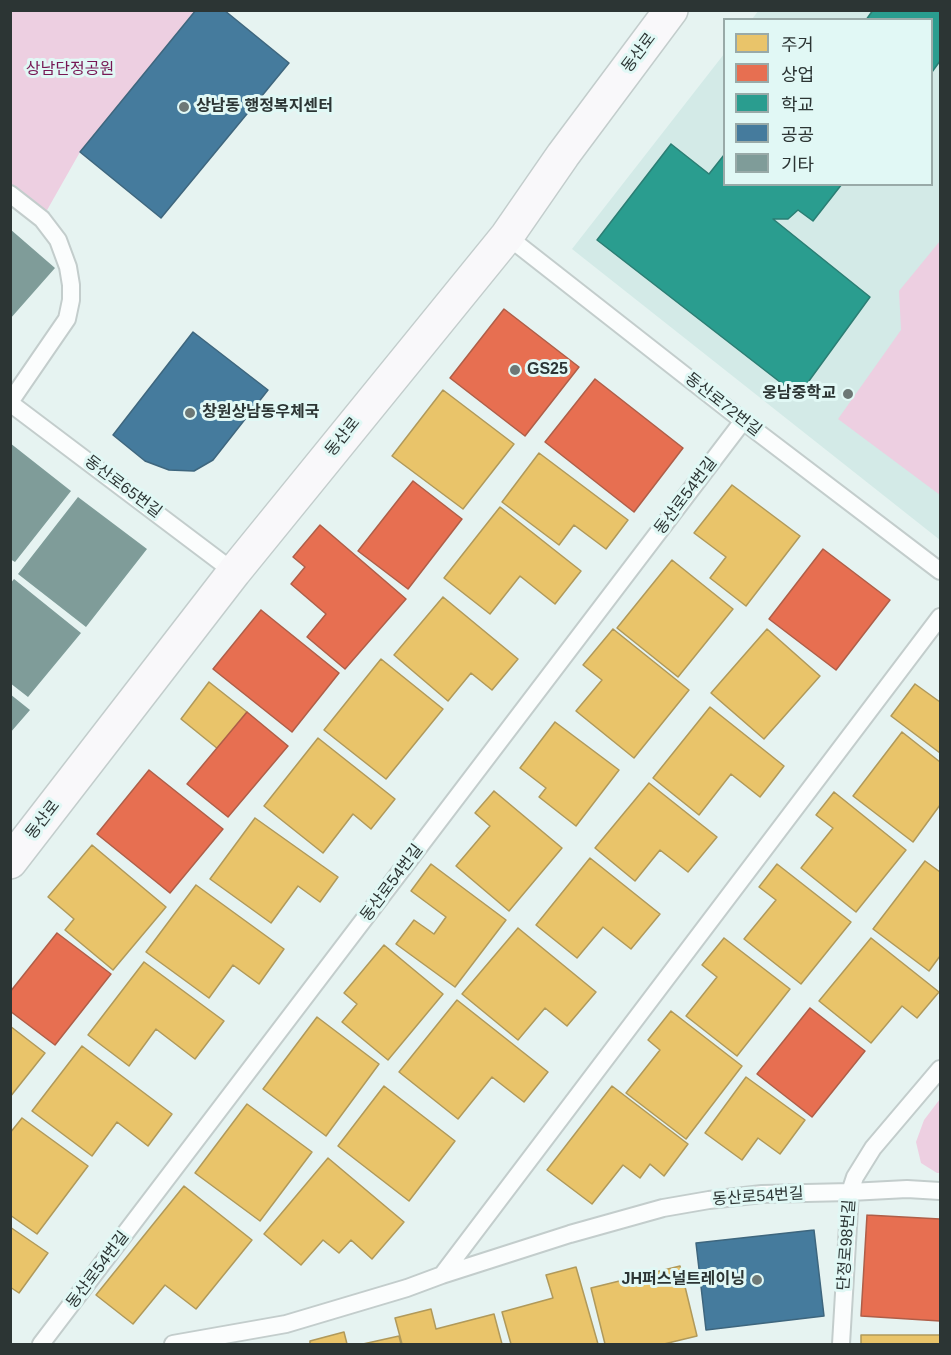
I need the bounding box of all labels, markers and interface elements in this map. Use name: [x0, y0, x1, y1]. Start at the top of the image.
legend: [723, 18, 933, 186]
street label: 동산로: [618, 30, 660, 76]
text: 주거: [781, 35, 814, 55]
park label: 상남단정공원: [26, 60, 114, 80]
text: 상업: [781, 65, 814, 85]
text: 학교: [781, 95, 814, 115]
place label: 상남동 행정복지센터: [196, 97, 333, 117]
marker: 상남동 행정복지센터: [177, 100, 191, 114]
text: 공공: [781, 125, 814, 145]
text: 기타: [781, 155, 814, 175]
place label: GS25: [527, 360, 568, 380]
marker: GS25: [508, 363, 522, 377]
street label: 동산로72번길: [681, 369, 765, 441]
place label: 웅남중학교: [762, 384, 836, 404]
marker: 웅남중학교: [841, 387, 855, 401]
place label: 창원상남동우체국: [202, 403, 320, 423]
marker: 창원상남동우체국: [183, 406, 197, 420]
street label: 동산로: [322, 414, 364, 460]
street label: 동산로65번길: [81, 452, 165, 522]
street label: 동산로54번길: [651, 454, 721, 538]
street label: 동산로: [22, 797, 64, 843]
street label: 동산로54번길: [357, 841, 427, 925]
street label: 동산로54번길: [712, 1184, 804, 1210]
street label: 단정로98번길: [834, 1199, 860, 1291]
street label: 동산로54번길: [63, 1228, 133, 1312]
place label: JH퍼스널트레이닝: [622, 1270, 745, 1290]
marker: JH퍼스널트레이닝: [750, 1273, 764, 1287]

